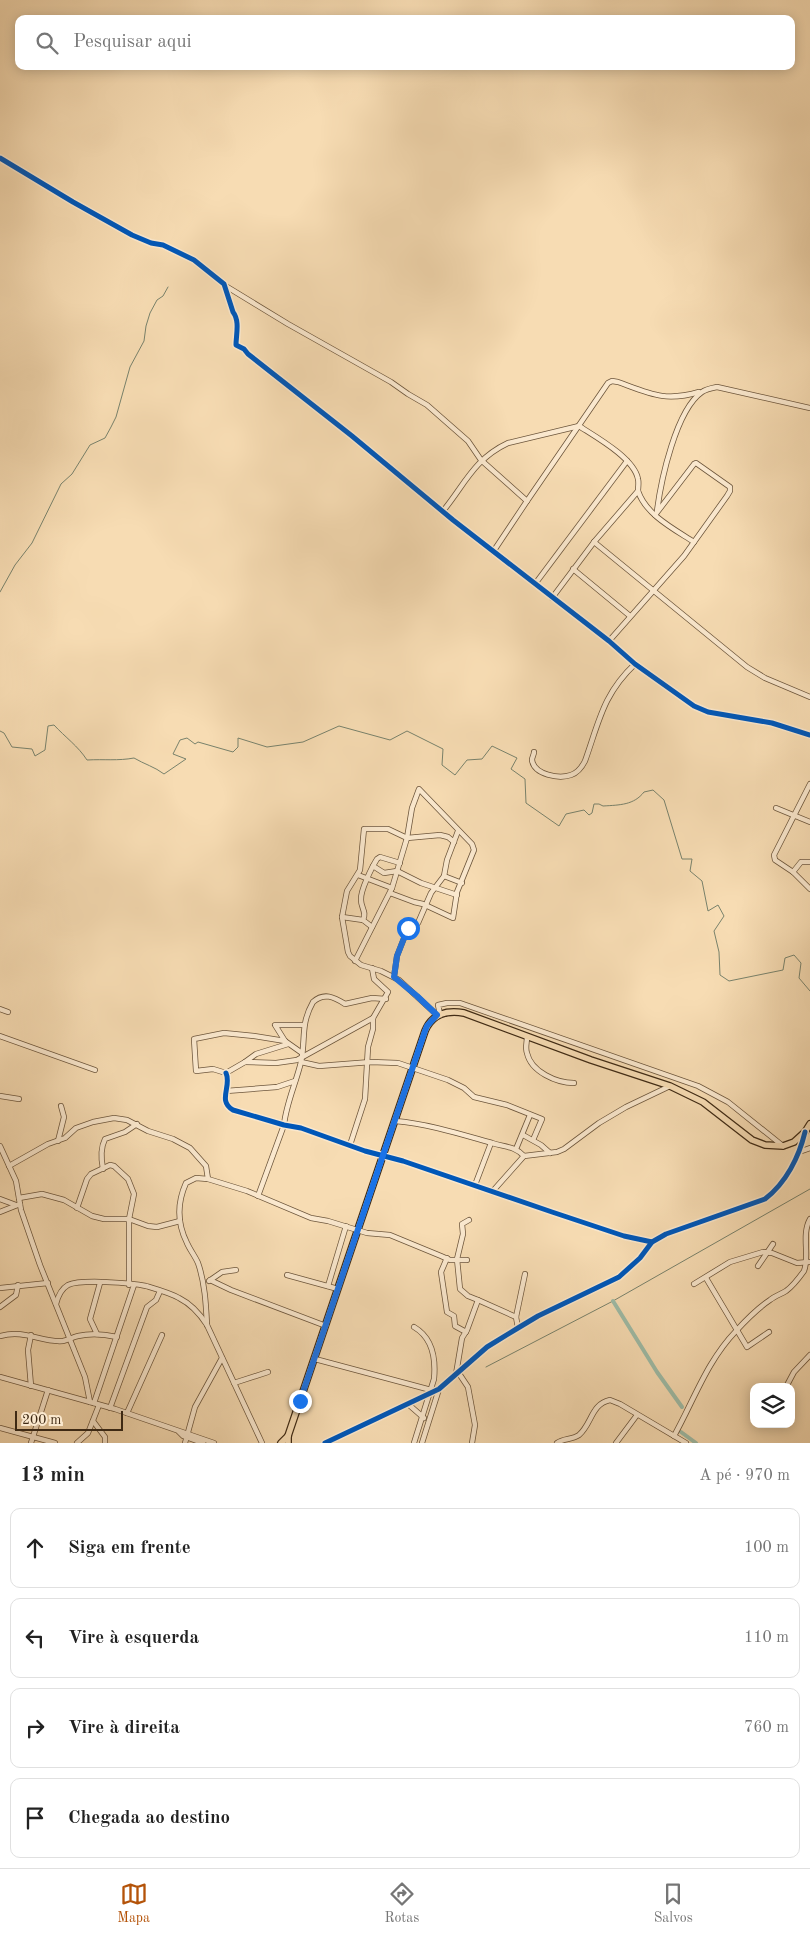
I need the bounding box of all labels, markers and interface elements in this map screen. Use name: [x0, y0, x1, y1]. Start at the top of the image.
search box: [15, 15, 795, 70]
icon: search: [33, 29, 61, 57]
text: Pesquisar aqui: [73, 33, 192, 52]
route start: [397, 917, 420, 940]
map controls: [750, 1383, 795, 1428]
button: layers: [750, 1383, 795, 1428]
route end: [289, 1390, 312, 1413]
scale bar: [15, 1408, 122, 1431]
text: 200 m: [22, 1413, 61, 1427]
text: 13 min: [20, 1465, 85, 1486]
text: A pé · 970 m: [699, 1468, 790, 1484]
icon: ahead: [21, 1534, 49, 1562]
text: Siga em frente: [68, 1539, 191, 1558]
text: 100 m: [744, 1540, 789, 1556]
icon: left: [21, 1624, 49, 1652]
text: Vire à esquerda: [68, 1629, 199, 1648]
text: 110 m: [744, 1630, 789, 1646]
icon: right: [21, 1714, 49, 1742]
text: Vire à direita: [68, 1719, 180, 1738]
text: 760 m: [744, 1720, 789, 1736]
icon: arrive: [21, 1804, 49, 1832]
text: Chegada ao destino: [68, 1809, 230, 1828]
tab: Mapa: [117, 1880, 150, 1927]
tab: Rotas: [384, 1880, 419, 1927]
tab: Salvos: [654, 1880, 693, 1927]

